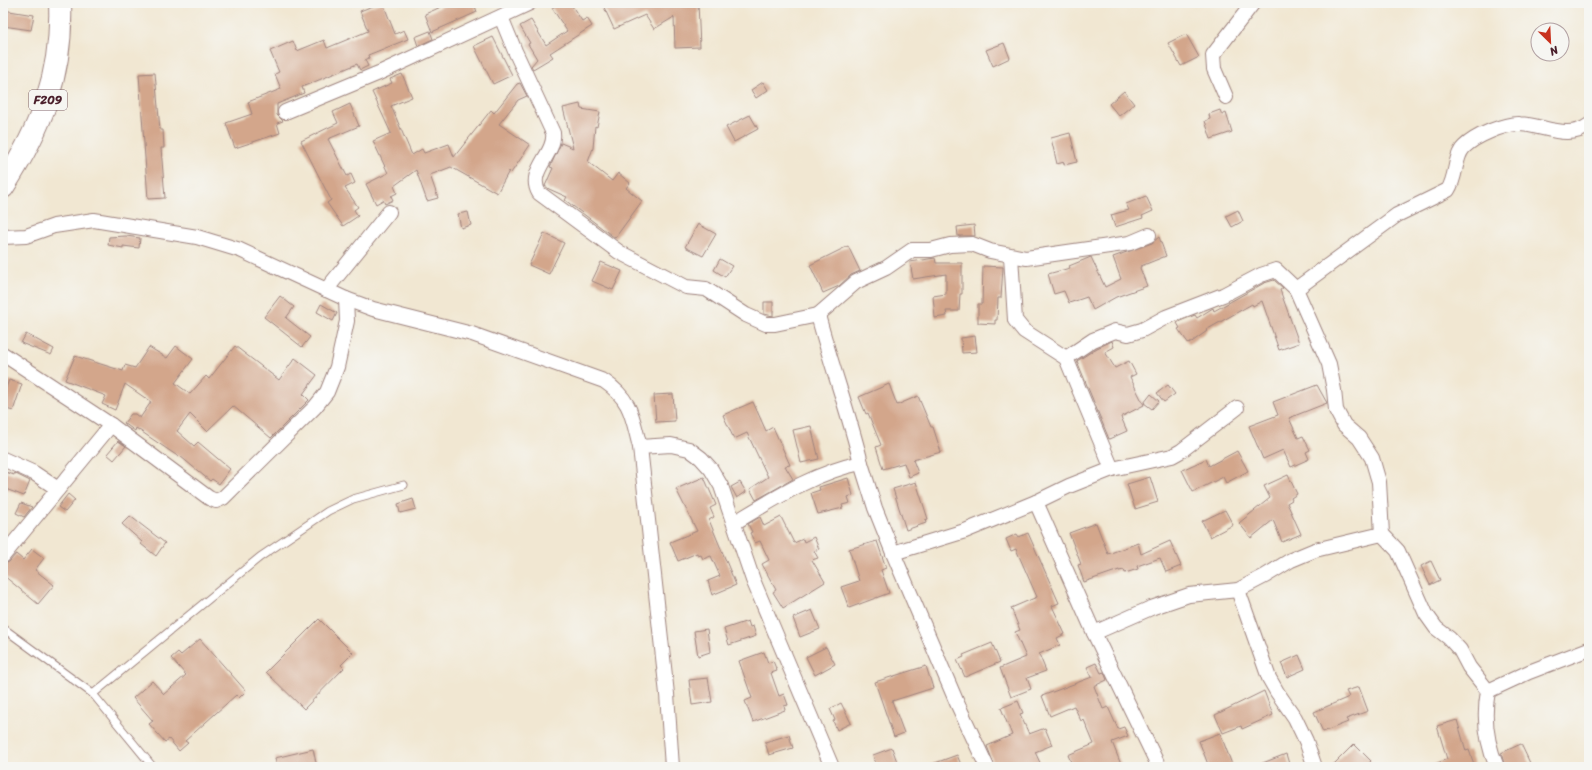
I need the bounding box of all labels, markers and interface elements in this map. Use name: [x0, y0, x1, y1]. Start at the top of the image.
north arrow: [1530, 22, 1570, 62]
text: N: [1546, 40, 1562, 61]
road number: F209: [29, 90, 67, 110]

